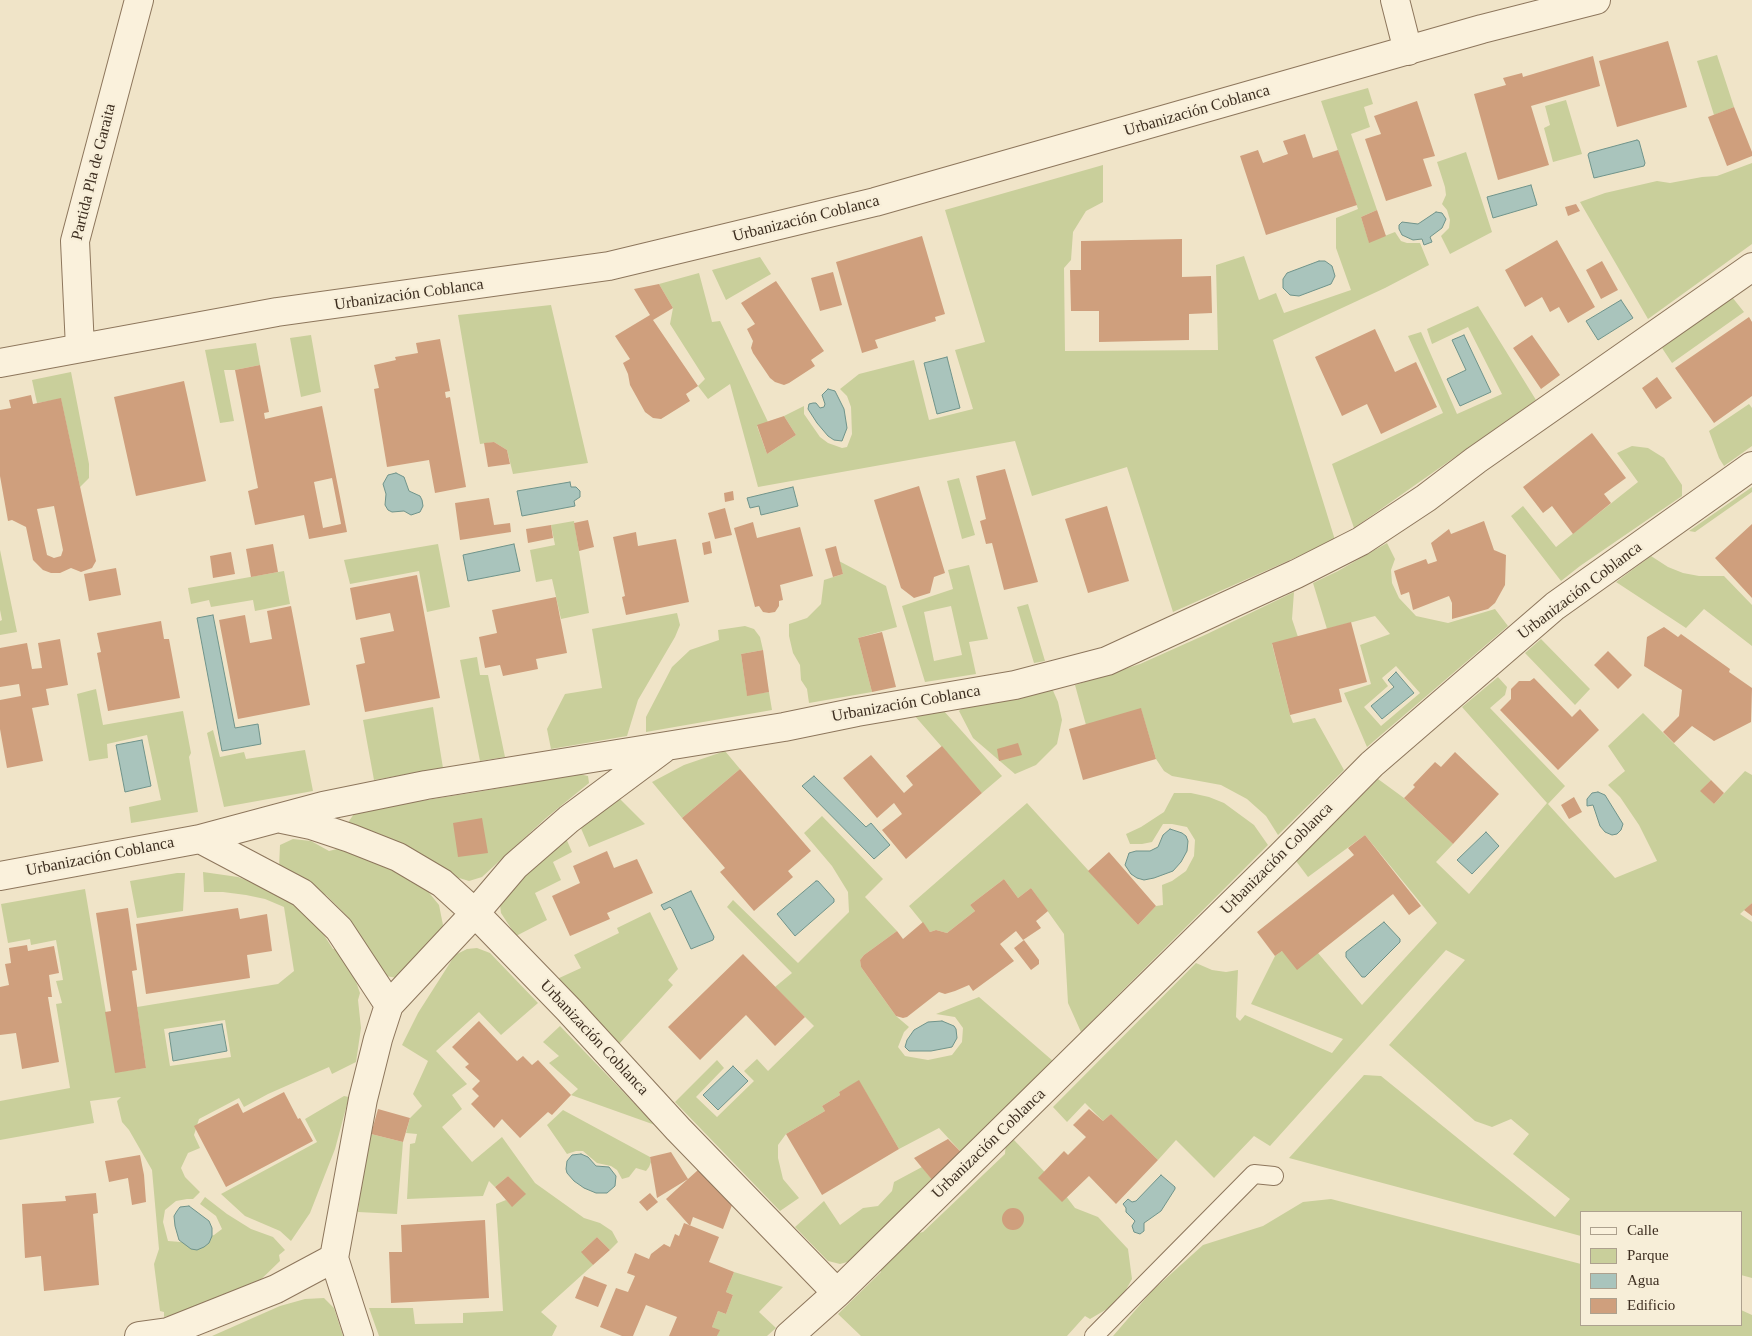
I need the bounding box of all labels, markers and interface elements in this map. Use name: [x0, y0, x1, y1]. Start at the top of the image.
street label: Urbanización Coblanca: [1122, 81, 1272, 141]
street label: Partida Pla de Garaita: [68, 102, 120, 242]
street label: Urbanización Coblanca: [731, 191, 881, 247]
street label: Urbanización Coblanca: [333, 275, 485, 315]
street label: Urbanización Coblanca: [1514, 538, 1646, 644]
street label: Urbanización Coblanca: [830, 681, 982, 727]
street label: Urbanización Coblanca: [1217, 799, 1337, 919]
street label: Urbanización Coblanca: [24, 833, 176, 881]
street label: Urbanización Coblanca: [536, 976, 652, 1100]
street label: Urbanización Coblanca: [928, 1085, 1050, 1203]
legend: [1580, 1211, 1742, 1326]
text: Calle: [1627, 1222, 1659, 1238]
text: Parque: [1627, 1247, 1669, 1263]
text: Agua: [1627, 1272, 1660, 1288]
text: Edificio: [1627, 1297, 1675, 1313]

